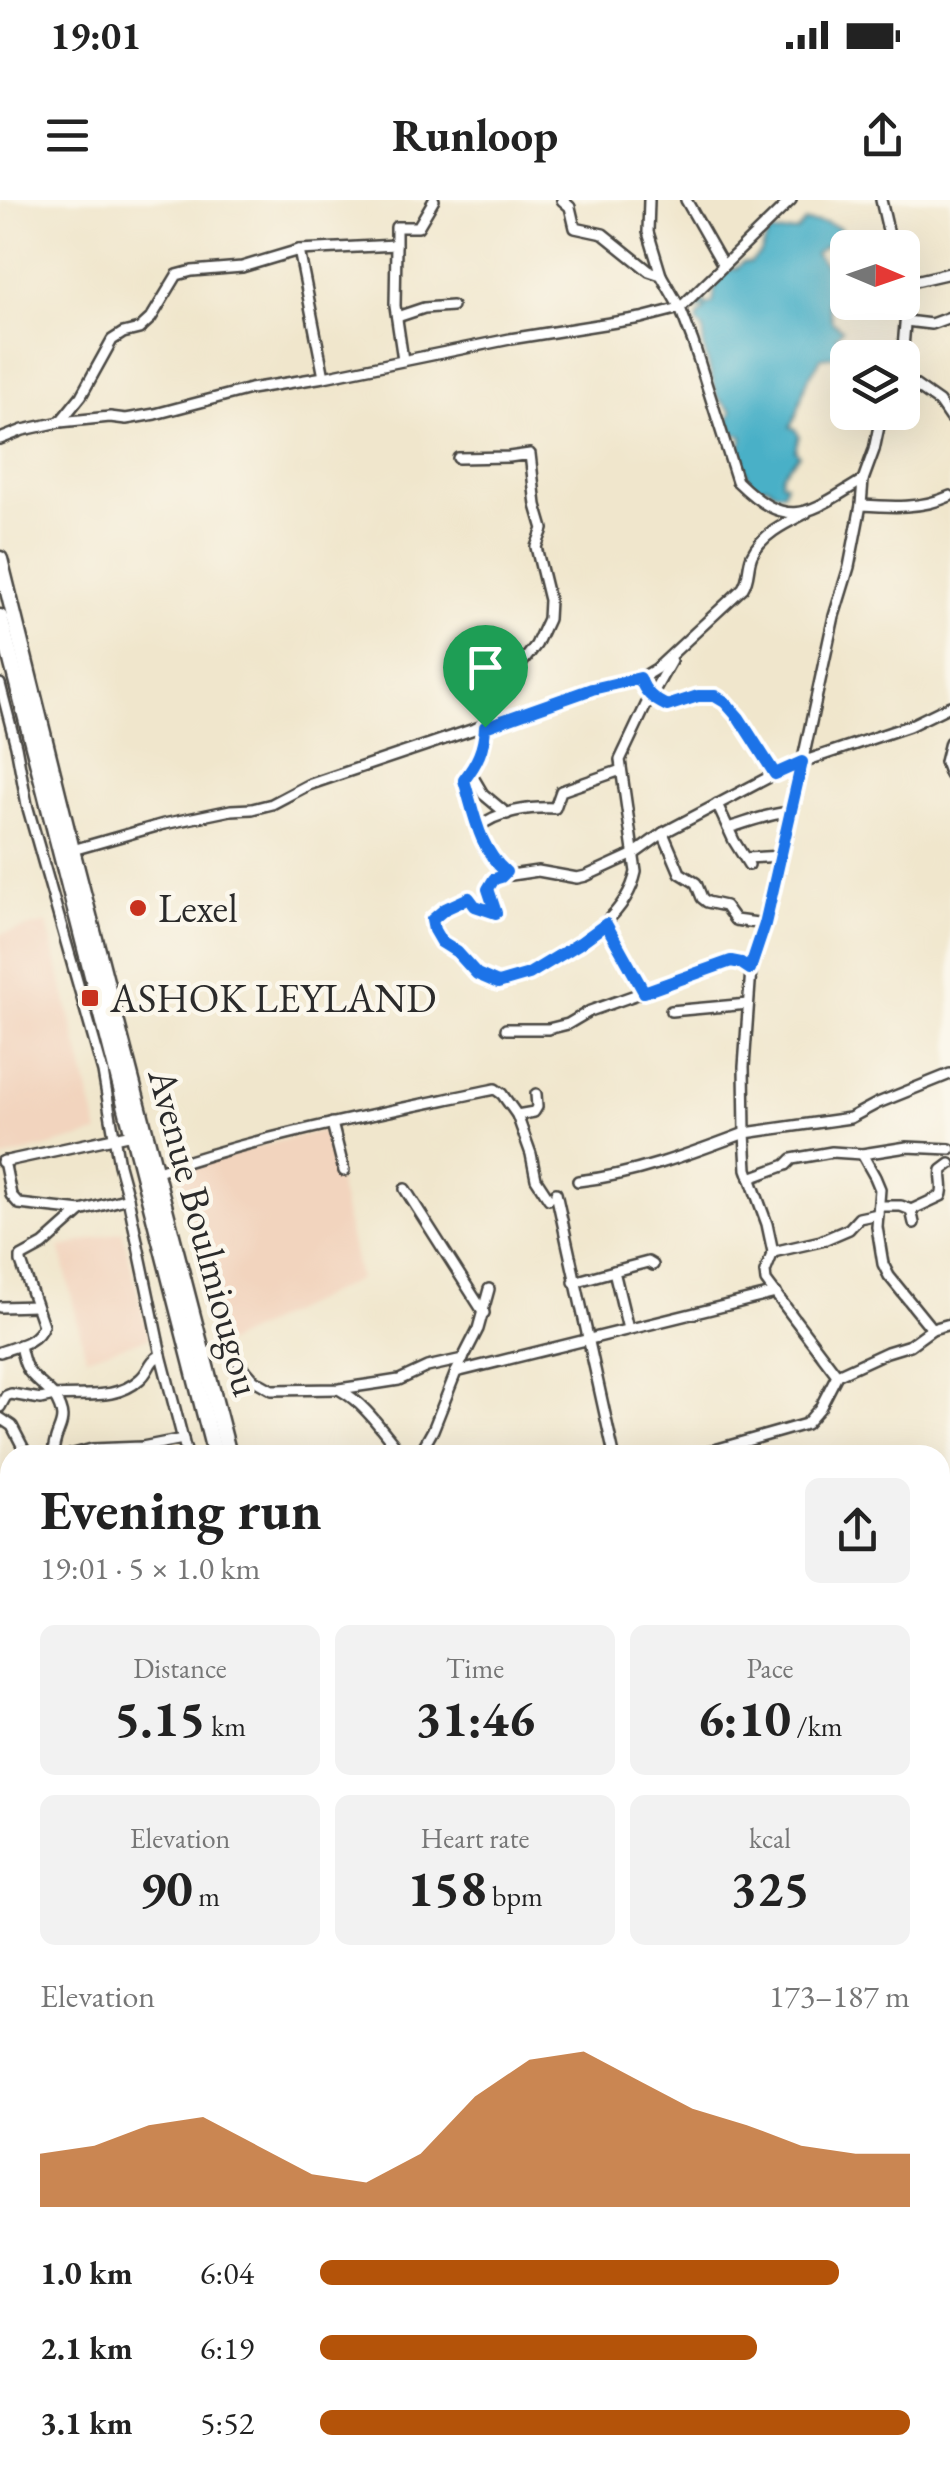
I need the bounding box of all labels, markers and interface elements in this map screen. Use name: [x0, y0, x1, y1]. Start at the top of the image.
text: 19:01: [50, 11, 141, 60]
text: Runloop: [392, 106, 558, 164]
icon: menu: [40, 108, 95, 163]
icon: share: [855, 108, 910, 163]
north arrow: [830, 230, 920, 320]
map controls: [830, 230, 920, 430]
button: layers: [830, 340, 920, 430]
pin: [443, 625, 528, 728]
icon: arrive: [458, 640, 513, 695]
place label: Lexel: [158, 882, 238, 934]
marker: Lexel: [127, 897, 149, 919]
place label: ASHOK LEYLAND: [109, 972, 436, 1024]
marker: ASHOK LEYLAND: [79, 987, 101, 1009]
street label: Avenue Boulmiougou: [136, 1062, 274, 1401]
text: Evening run: [40, 1474, 322, 1545]
button: share: [805, 1478, 910, 1583]
text: 19:01 · 5 × 1.0 km: [40, 1547, 260, 1589]
text: Distance: [133, 1650, 227, 1686]
text: Time: [446, 1650, 504, 1686]
text: Pace: [747, 1650, 793, 1686]
text: 5.15: [114, 1686, 206, 1751]
text: 31:46: [415, 1686, 535, 1751]
text: 6:10: [697, 1686, 791, 1751]
text: km: [206, 1708, 246, 1744]
text: /km: [791, 1708, 843, 1744]
text: Elevation: [130, 1820, 230, 1856]
text: Heart rate: [421, 1820, 529, 1856]
text: kcal: [749, 1820, 791, 1856]
text: 90: [140, 1856, 193, 1921]
text: 158: [407, 1856, 487, 1921]
text: 325: [730, 1856, 810, 1921]
text: m: [193, 1878, 220, 1914]
text: bpm: [487, 1878, 543, 1914]
text: Elevation: [40, 1975, 155, 2017]
text: 173–187 m: [769, 1975, 910, 2017]
text: 1.0 km: [40, 2252, 133, 2294]
text: 6:04: [200, 2252, 254, 2294]
text: 2.1 km: [40, 2327, 133, 2369]
text: 6:19: [200, 2327, 254, 2369]
text: 3.1 km: [40, 2402, 133, 2444]
text: 5:52: [200, 2402, 254, 2444]

